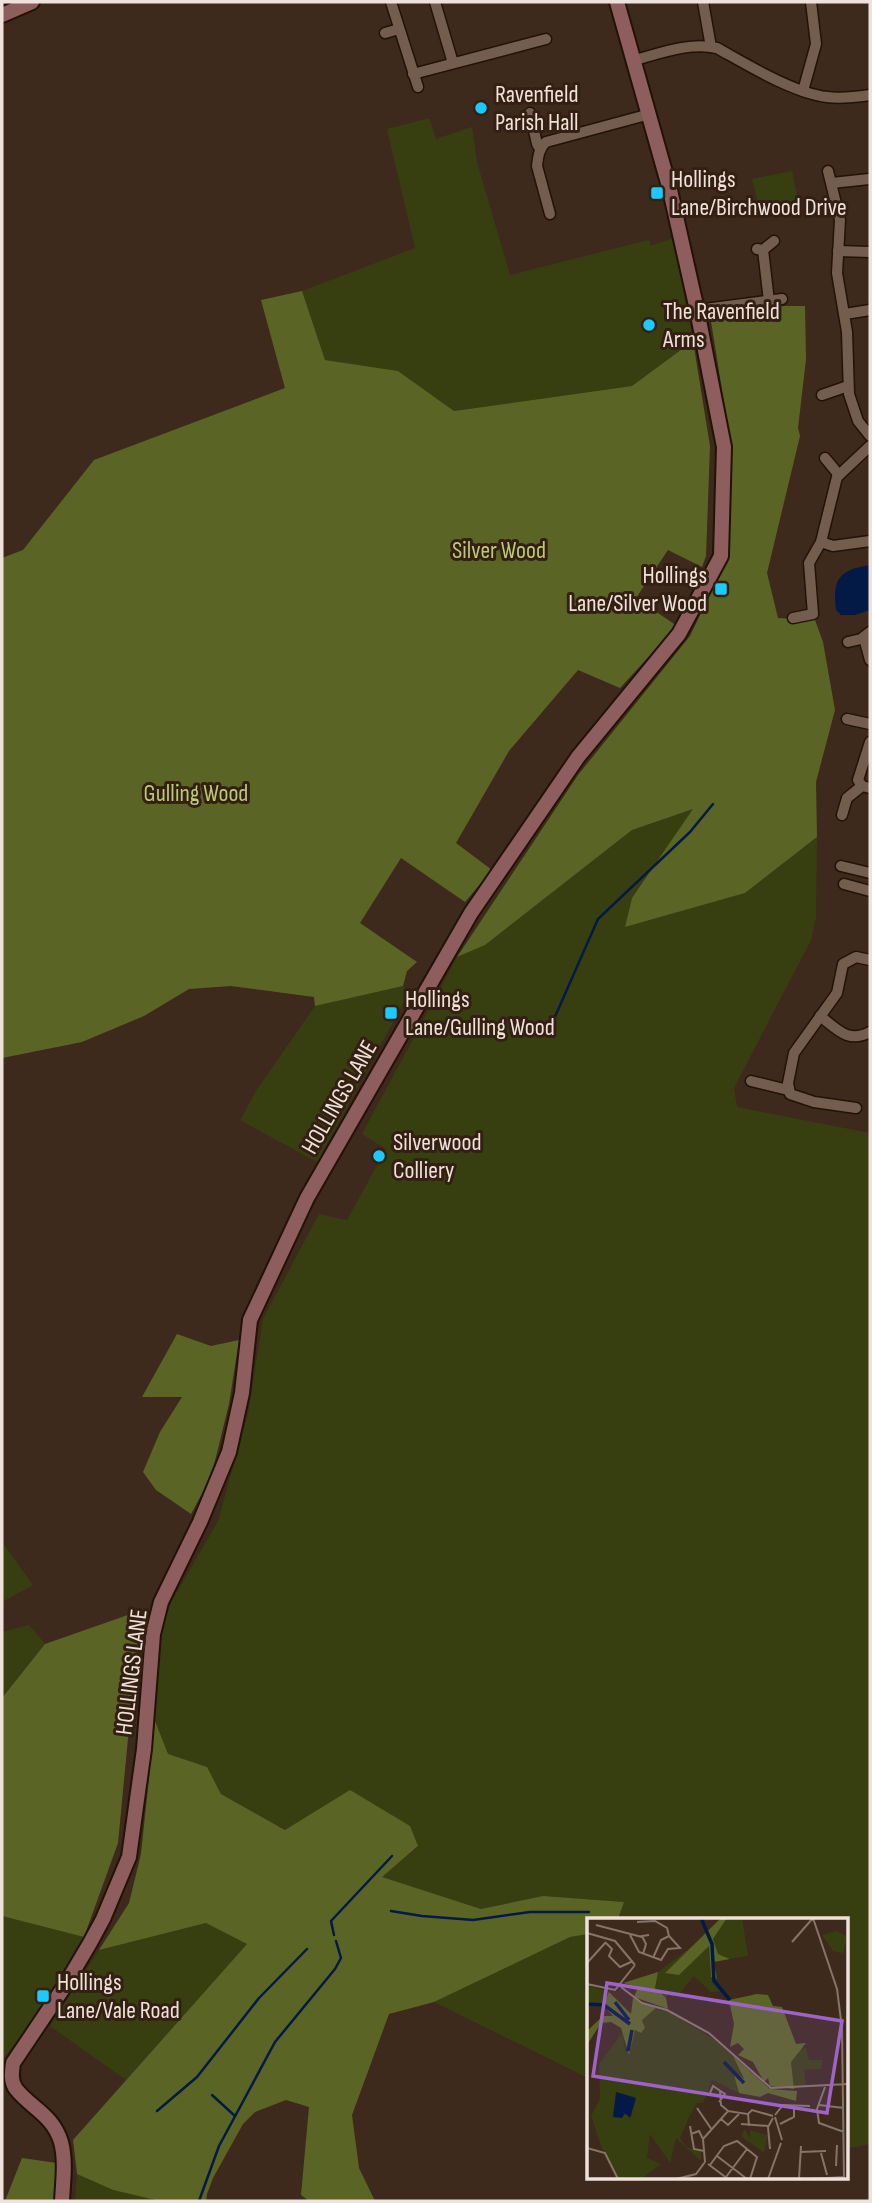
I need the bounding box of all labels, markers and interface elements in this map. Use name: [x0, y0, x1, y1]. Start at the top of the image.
place label: Ravenfield Parish Hall: [495, 80, 578, 137]
marker: Ravenfield Parish Hall: [473, 100, 489, 116]
place label: Hollings Lane/Birchwood Drive: [671, 165, 847, 222]
marker: Hollings Lane/Birchwood Drive: [649, 185, 665, 201]
place label: The Ravenfield Arms: [662, 297, 780, 354]
marker: The Ravenfield Arms: [641, 317, 657, 333]
park label: Silver Wood: [452, 536, 546, 565]
place label: Hollings Lane/Silver Wood: [568, 561, 707, 618]
marker: Hollings Lane/Silver Wood: [713, 581, 729, 597]
park label: Gulling Wood: [144, 779, 248, 808]
place label: Hollings Lane/Gulling Wood: [405, 985, 555, 1042]
marker: Hollings Lane/Gulling Wood: [383, 1005, 399, 1021]
street label: HOLLINGS LANE: [295, 1035, 384, 1159]
place label: Silverwood Colliery: [393, 1128, 482, 1185]
marker: Silverwood Colliery: [371, 1148, 387, 1164]
street label: HOLLINGS LANE: [109, 1608, 154, 1737]
inset map: [587, 1918, 848, 2178]
place label: Hollings Lane/Vale Road: [57, 1968, 180, 2025]
marker: Hollings Lane/Vale Road: [35, 1988, 51, 2004]

